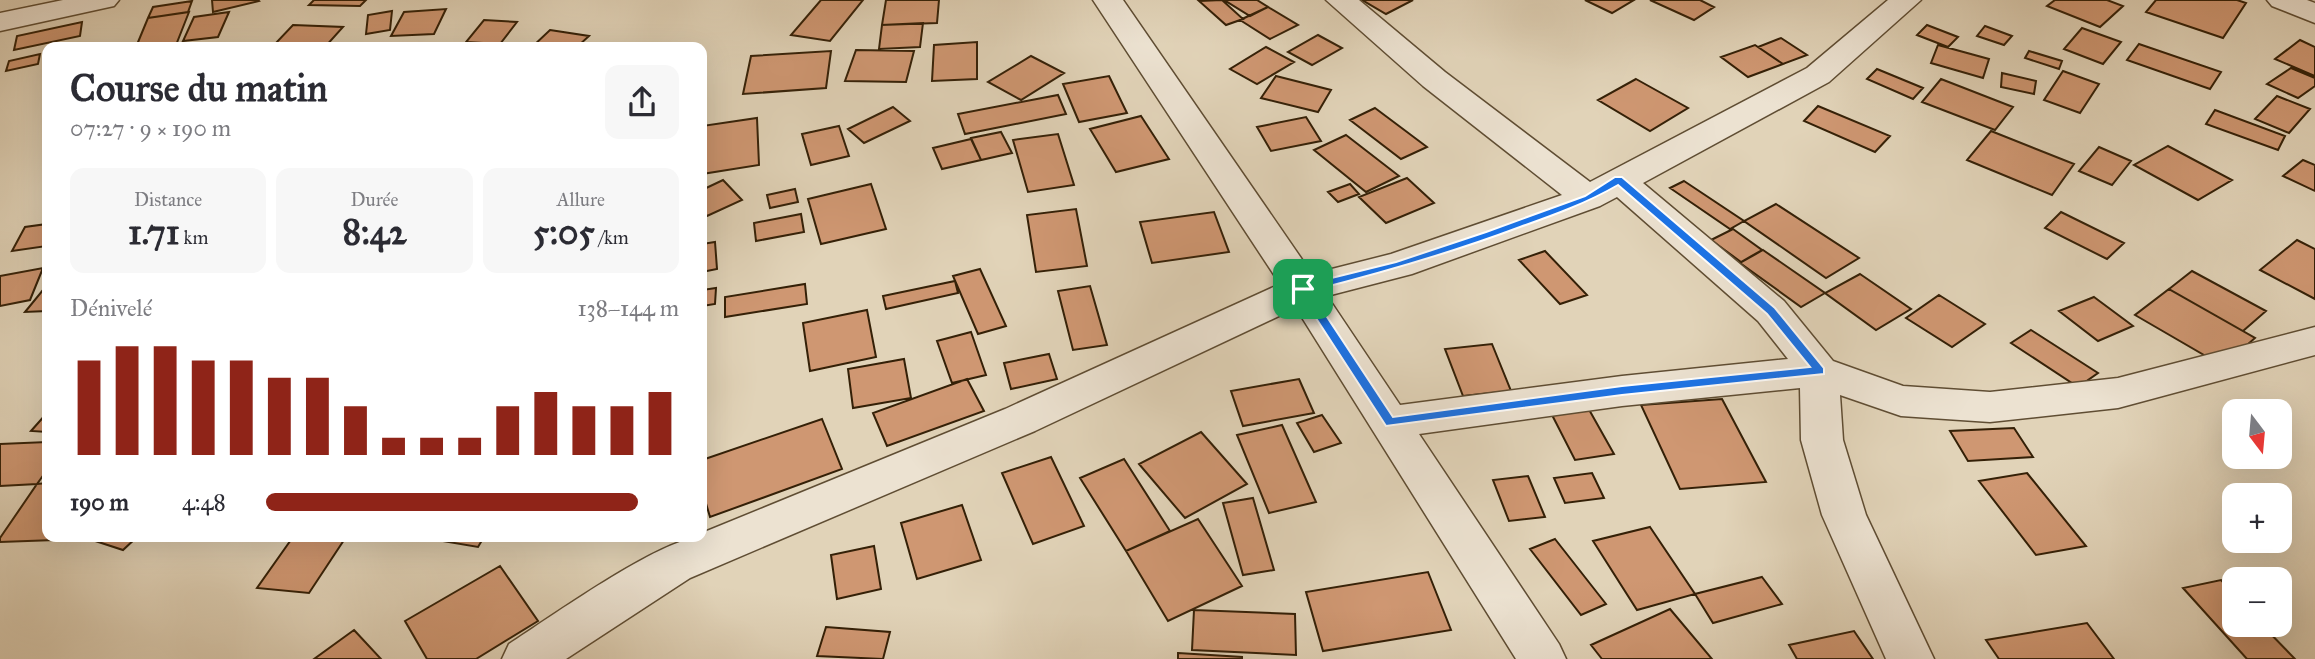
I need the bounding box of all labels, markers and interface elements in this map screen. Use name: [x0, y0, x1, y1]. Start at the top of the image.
text: Course du matin: [70, 65, 328, 111]
button: share: [605, 65, 679, 139]
text: 07:27 · 9 × 190 m: [70, 114, 231, 142]
text: Distance: [134, 188, 202, 211]
text: Durée: [351, 188, 398, 211]
text: Allure: [557, 188, 605, 211]
text: 1.71: [128, 211, 179, 254]
text: 8:42: [342, 211, 407, 254]
text: 5:05: [533, 211, 595, 254]
text: km: [179, 226, 208, 249]
text: /km: [595, 226, 629, 249]
pin: [1273, 259, 1333, 319]
icon: arrive: [1284, 270, 1322, 308]
text: Dénivelé: [70, 294, 152, 322]
text: 138–144 m: [577, 294, 679, 322]
north arrow: [2222, 399, 2292, 469]
map controls: [2222, 399, 2292, 637]
button: +: [2222, 483, 2292, 553]
text: 190 m: [70, 488, 129, 516]
text: 4:48: [182, 488, 226, 516]
button: −: [2222, 567, 2292, 637]

